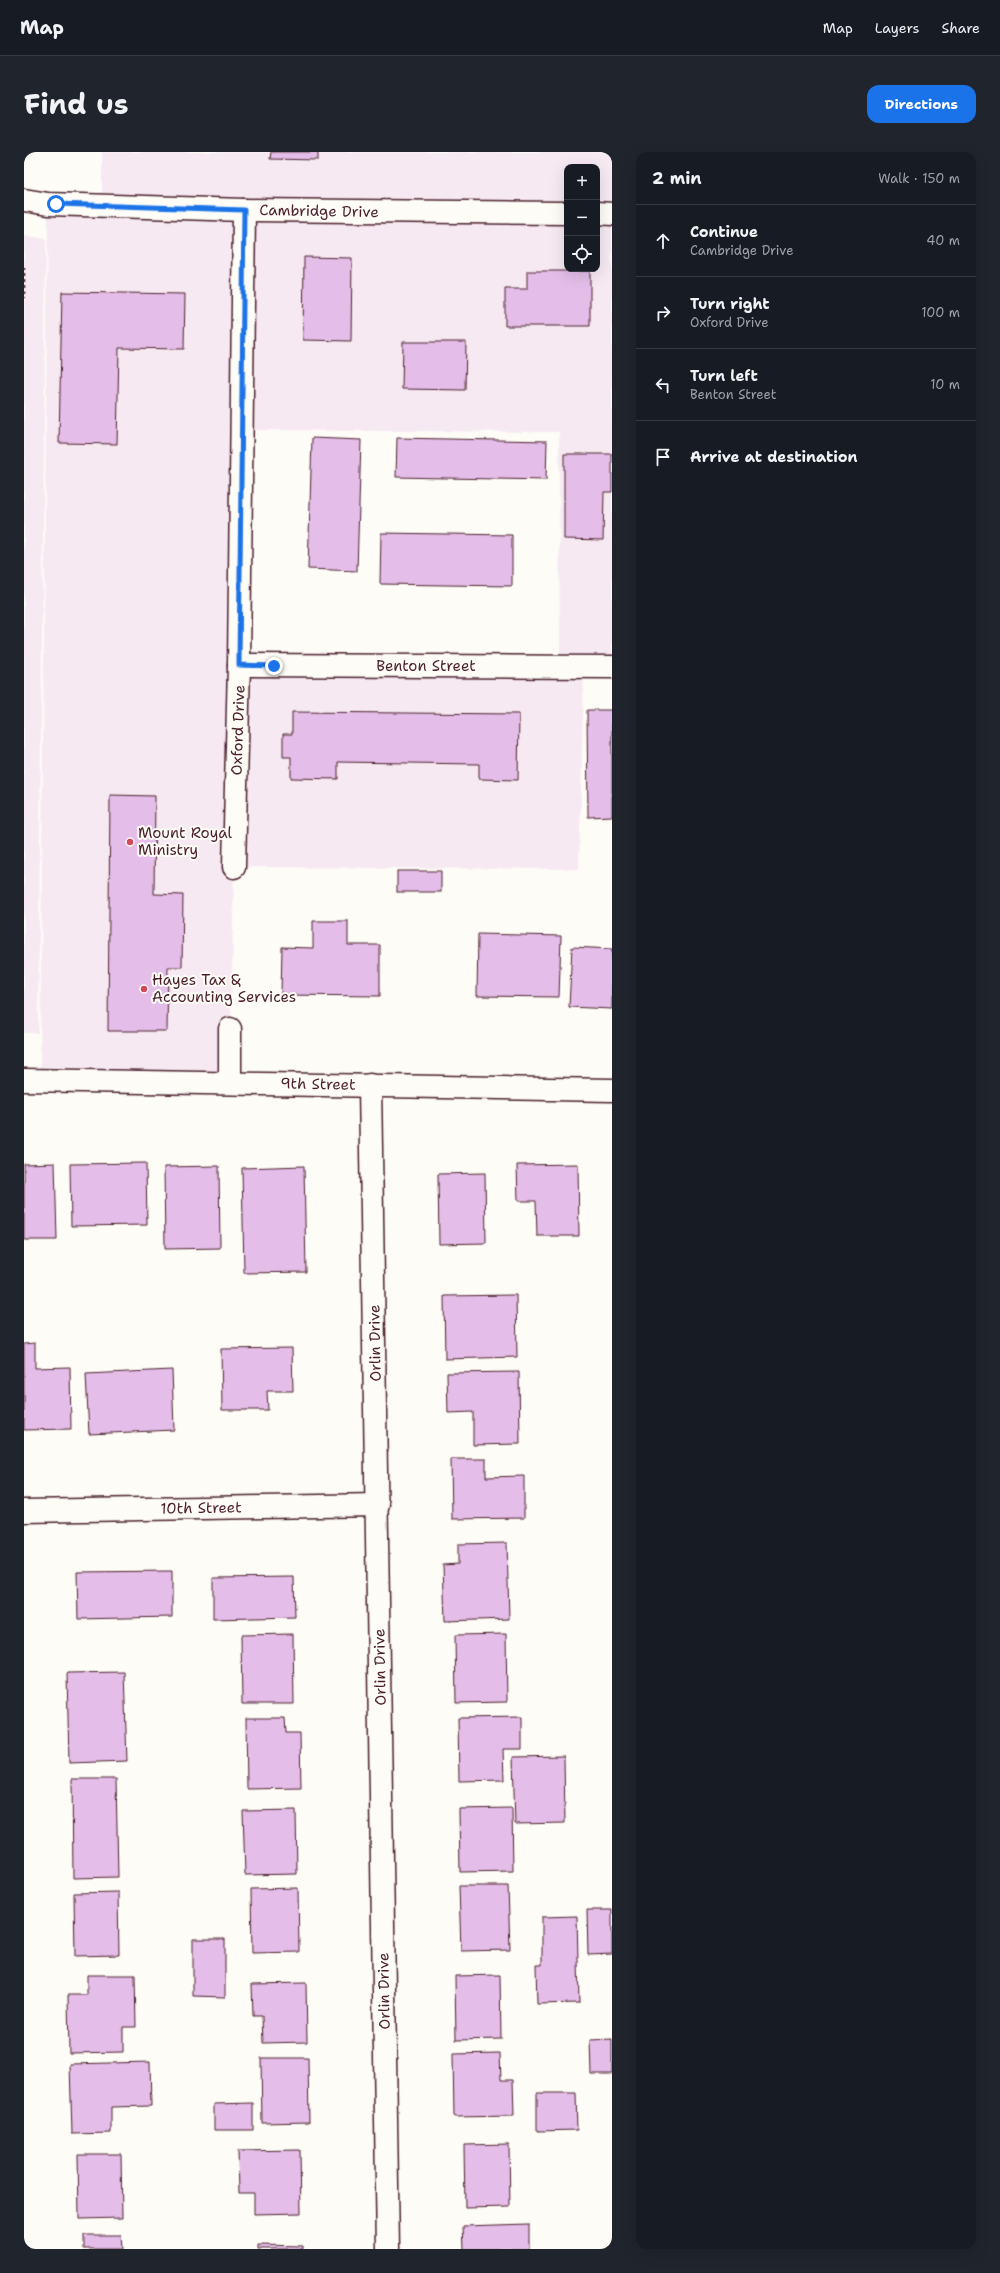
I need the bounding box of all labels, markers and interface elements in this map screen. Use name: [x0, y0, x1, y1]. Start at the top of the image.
text: Map: [20, 15, 64, 40]
text: Map: [823, 19, 853, 37]
text: Layers: [875, 19, 919, 37]
text: Share: [941, 19, 980, 37]
text: Find us: [24, 85, 129, 123]
button: Directions: [867, 85, 976, 123]
map controls: [564, 164, 600, 272]
button: +: [564, 164, 600, 200]
text: 2 min: [652, 167, 702, 189]
text: Walk · 150 m: [878, 170, 960, 187]
route start: [47, 195, 65, 213]
street label: Cambridge Drive: [259, 200, 379, 222]
button: −: [564, 200, 600, 236]
text: Continue: [690, 222, 758, 242]
icon: ahead: [652, 230, 674, 252]
text: 40 m: [926, 232, 960, 249]
button: locate: [564, 236, 600, 272]
text: Cambridge Drive: [690, 242, 794, 259]
text: Turn right: [690, 294, 770, 314]
icon: right: [652, 302, 674, 324]
text: 100 m: [921, 304, 960, 321]
text: Oxford Drive: [690, 314, 769, 331]
text: Turn left: [690, 366, 758, 386]
icon: left: [652, 374, 674, 396]
text: 10 m: [930, 376, 960, 393]
text: Benton Street: [690, 386, 776, 403]
icon: arrive: [652, 446, 674, 468]
text: Arrive at destination: [690, 447, 858, 467]
street label: Benton Street: [376, 656, 476, 676]
route end: [265, 657, 283, 675]
street label: Oxford Drive: [226, 684, 250, 776]
place label: Mount Royal Ministry: [138, 823, 232, 860]
marker: Mount Royal Ministry: [125, 837, 135, 847]
place label: Hayes Tax & Accounting Services: [152, 970, 296, 1007]
marker: Hayes Tax & Accounting Services: [139, 984, 149, 994]
street label: 9th Street: [280, 1073, 356, 1095]
street label: Orlin Drive: [364, 1304, 386, 1382]
street label: 10th Street: [160, 1497, 242, 1519]
street label: Orlin Drive: [369, 1628, 391, 1706]
street label: Orlin Drive: [373, 1952, 395, 2030]

